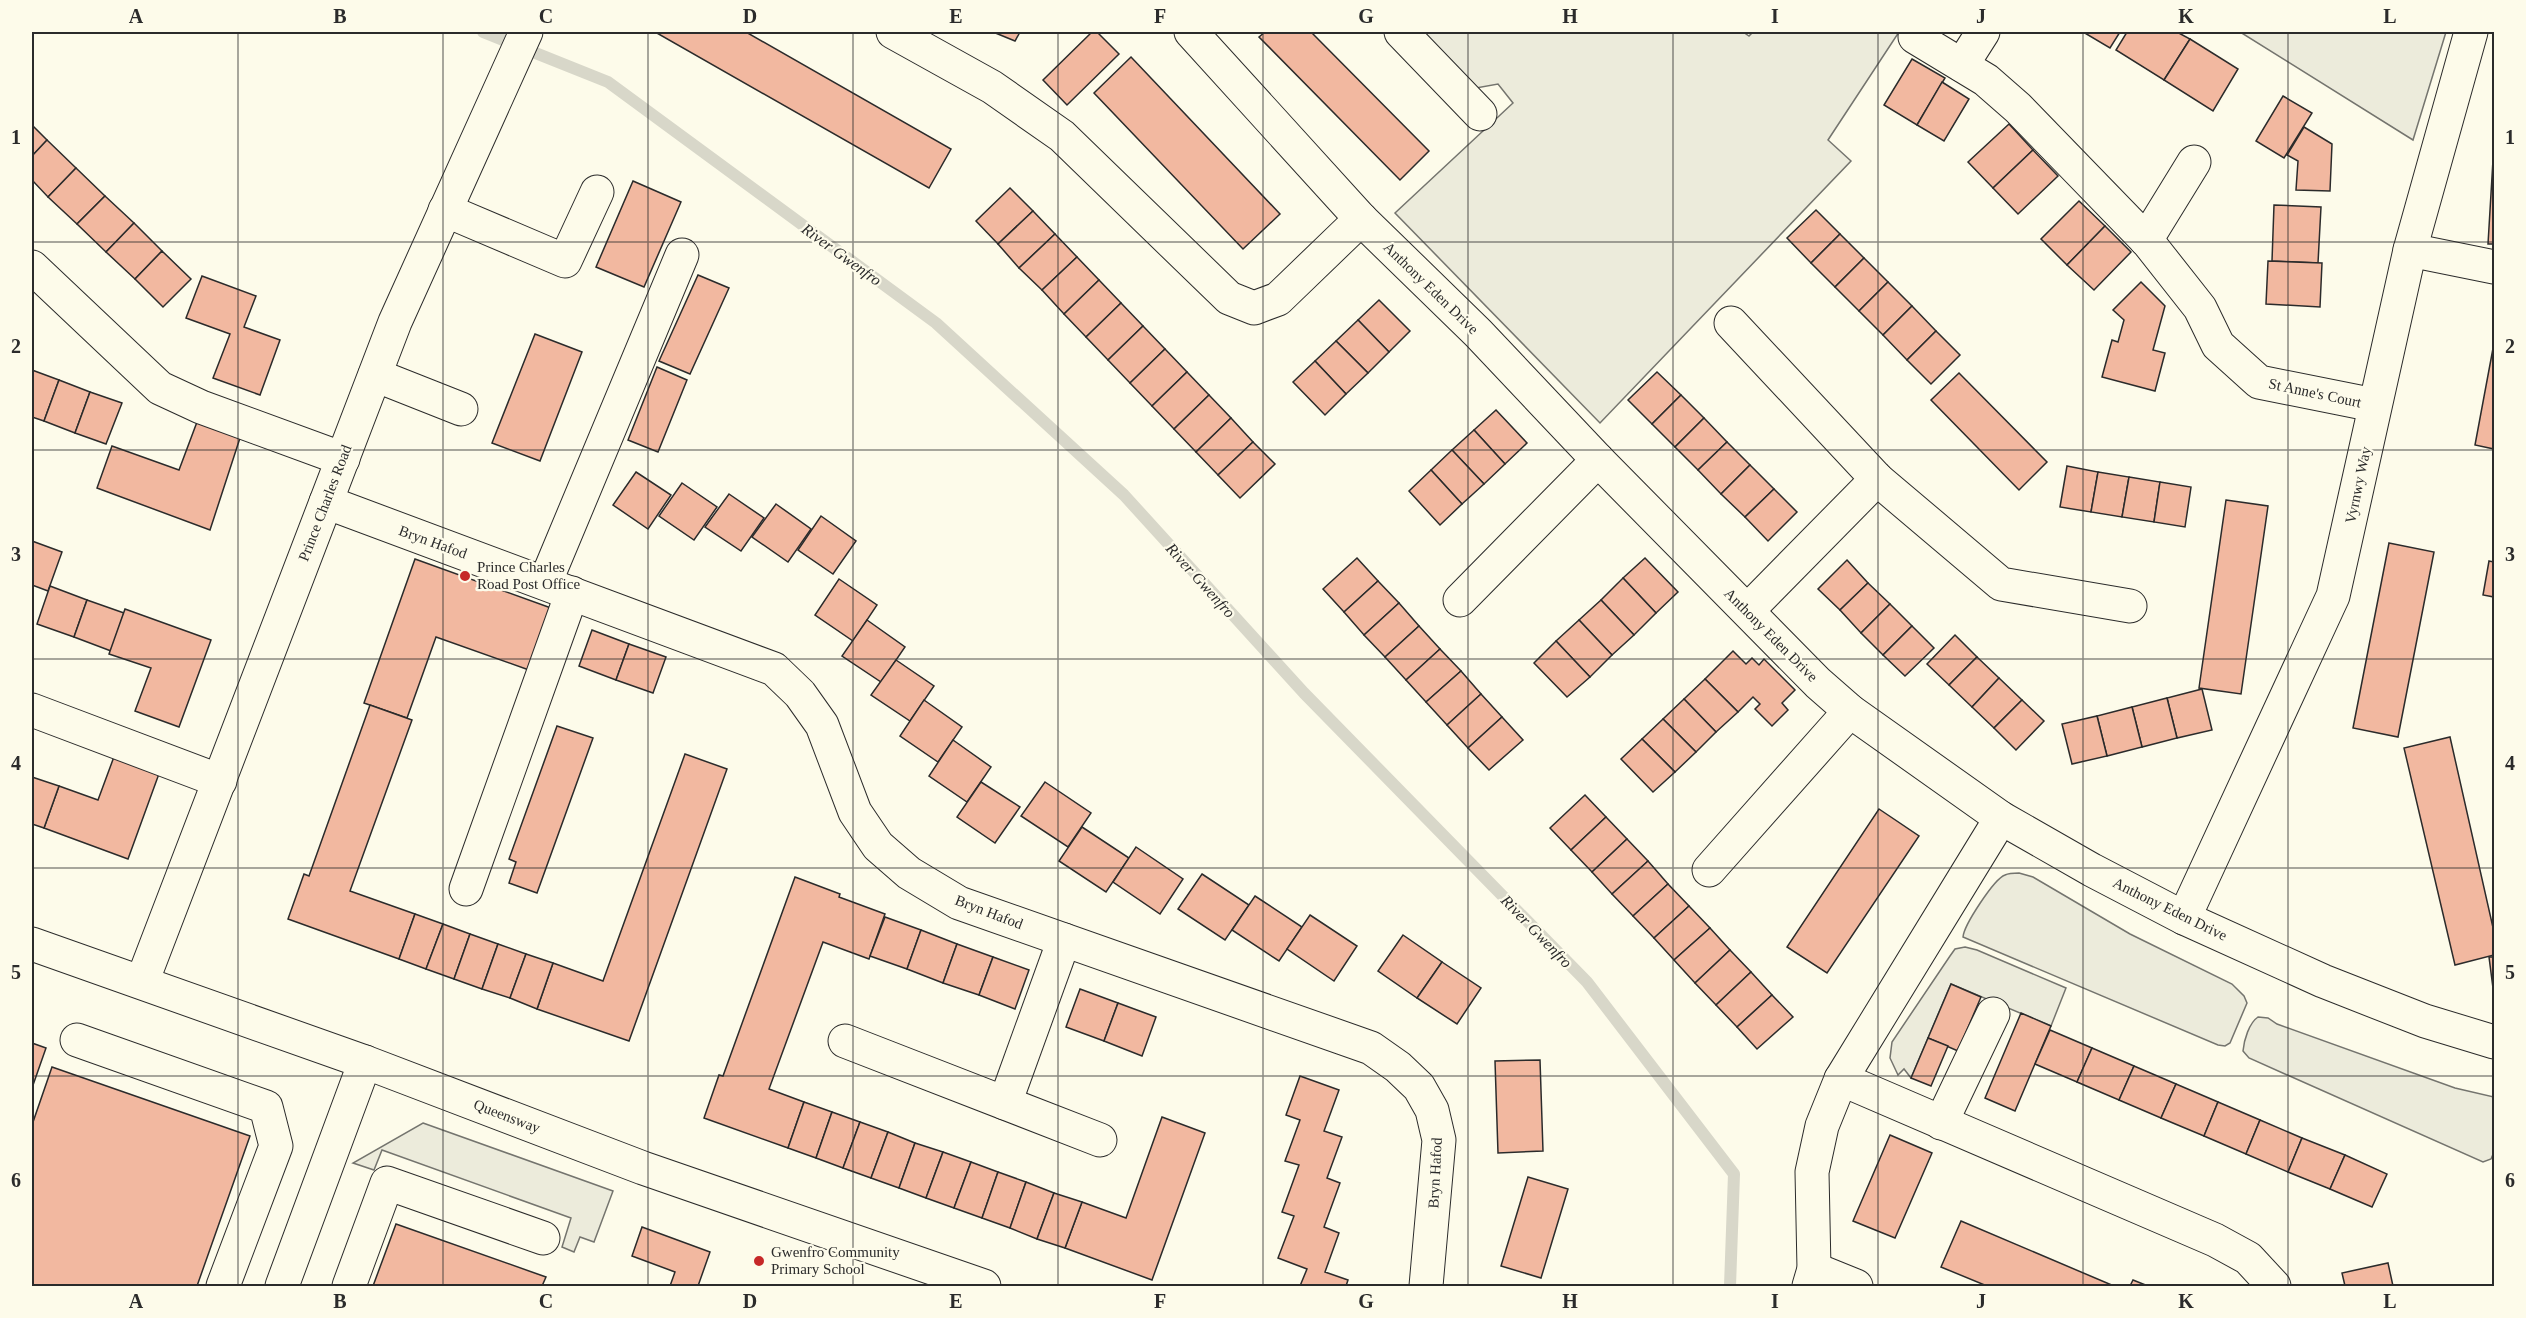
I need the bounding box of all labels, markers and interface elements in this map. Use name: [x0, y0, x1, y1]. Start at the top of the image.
text: A: [129, 5, 144, 27]
text: B: [333, 5, 347, 27]
text: C: [539, 5, 553, 27]
text: D: [743, 5, 757, 27]
text: E: [949, 5, 963, 27]
text: F: [1154, 5, 1166, 27]
text: G: [1358, 5, 1374, 27]
text: H: [1562, 5, 1578, 27]
text: I: [1771, 5, 1779, 27]
text: J: [1976, 5, 1986, 27]
text: K: [2178, 5, 2194, 27]
text: L: [2383, 5, 2397, 27]
text: 1: [11, 126, 21, 148]
text: 1: [2505, 126, 2515, 148]
water label: River Gwenfro: [797, 219, 885, 290]
street label: Anthony Eden Drive: [1380, 239, 1482, 337]
text: 2: [11, 335, 21, 357]
text: 2: [2505, 335, 2515, 357]
street label: St Anne's Court: [2267, 375, 2364, 411]
street label: Prince Charles Road: [295, 442, 355, 563]
street label: Vyrnwy Way: [2342, 445, 2374, 525]
street label: Bryn Hafod: [397, 522, 470, 562]
water label: River Gwenfro: [1161, 539, 1238, 622]
text: 3: [11, 543, 21, 565]
text: 3: [2505, 543, 2515, 565]
place label: Prince Charles Road Post Office: [477, 559, 580, 592]
marker: Prince Charles Road Post Office: [458, 569, 472, 583]
street label: Anthony Eden Drive: [1721, 585, 1821, 685]
text: 4: [11, 752, 21, 774]
text: 4: [2505, 752, 2515, 774]
street label: Anthony Eden Drive: [2110, 874, 2230, 944]
water label: River Gwenfro: [1496, 891, 1575, 972]
street label: Bryn Hafod: [953, 892, 1026, 932]
text: 5: [11, 961, 21, 983]
text: 5: [2505, 961, 2515, 983]
street label: Queensway: [471, 1096, 543, 1136]
street label: Bryn Hafod: [1425, 1137, 1445, 1209]
text: 6: [11, 1169, 21, 1191]
text: 6: [2505, 1169, 2515, 1191]
place label: Gwenfro Community Primary School: [771, 1244, 900, 1277]
marker: Gwenfro Community Primary School: [752, 1254, 766, 1268]
text: A: [129, 1290, 144, 1312]
text: B: [333, 1290, 347, 1312]
text: C: [539, 1290, 553, 1312]
text: D: [743, 1290, 757, 1312]
text: E: [949, 1290, 963, 1312]
text: F: [1154, 1290, 1166, 1312]
text: G: [1358, 1290, 1374, 1312]
text: H: [1562, 1290, 1578, 1312]
text: I: [1771, 1290, 1779, 1312]
text: J: [1976, 1290, 1986, 1312]
text: K: [2178, 1290, 2194, 1312]
text: L: [2383, 1290, 2397, 1312]

